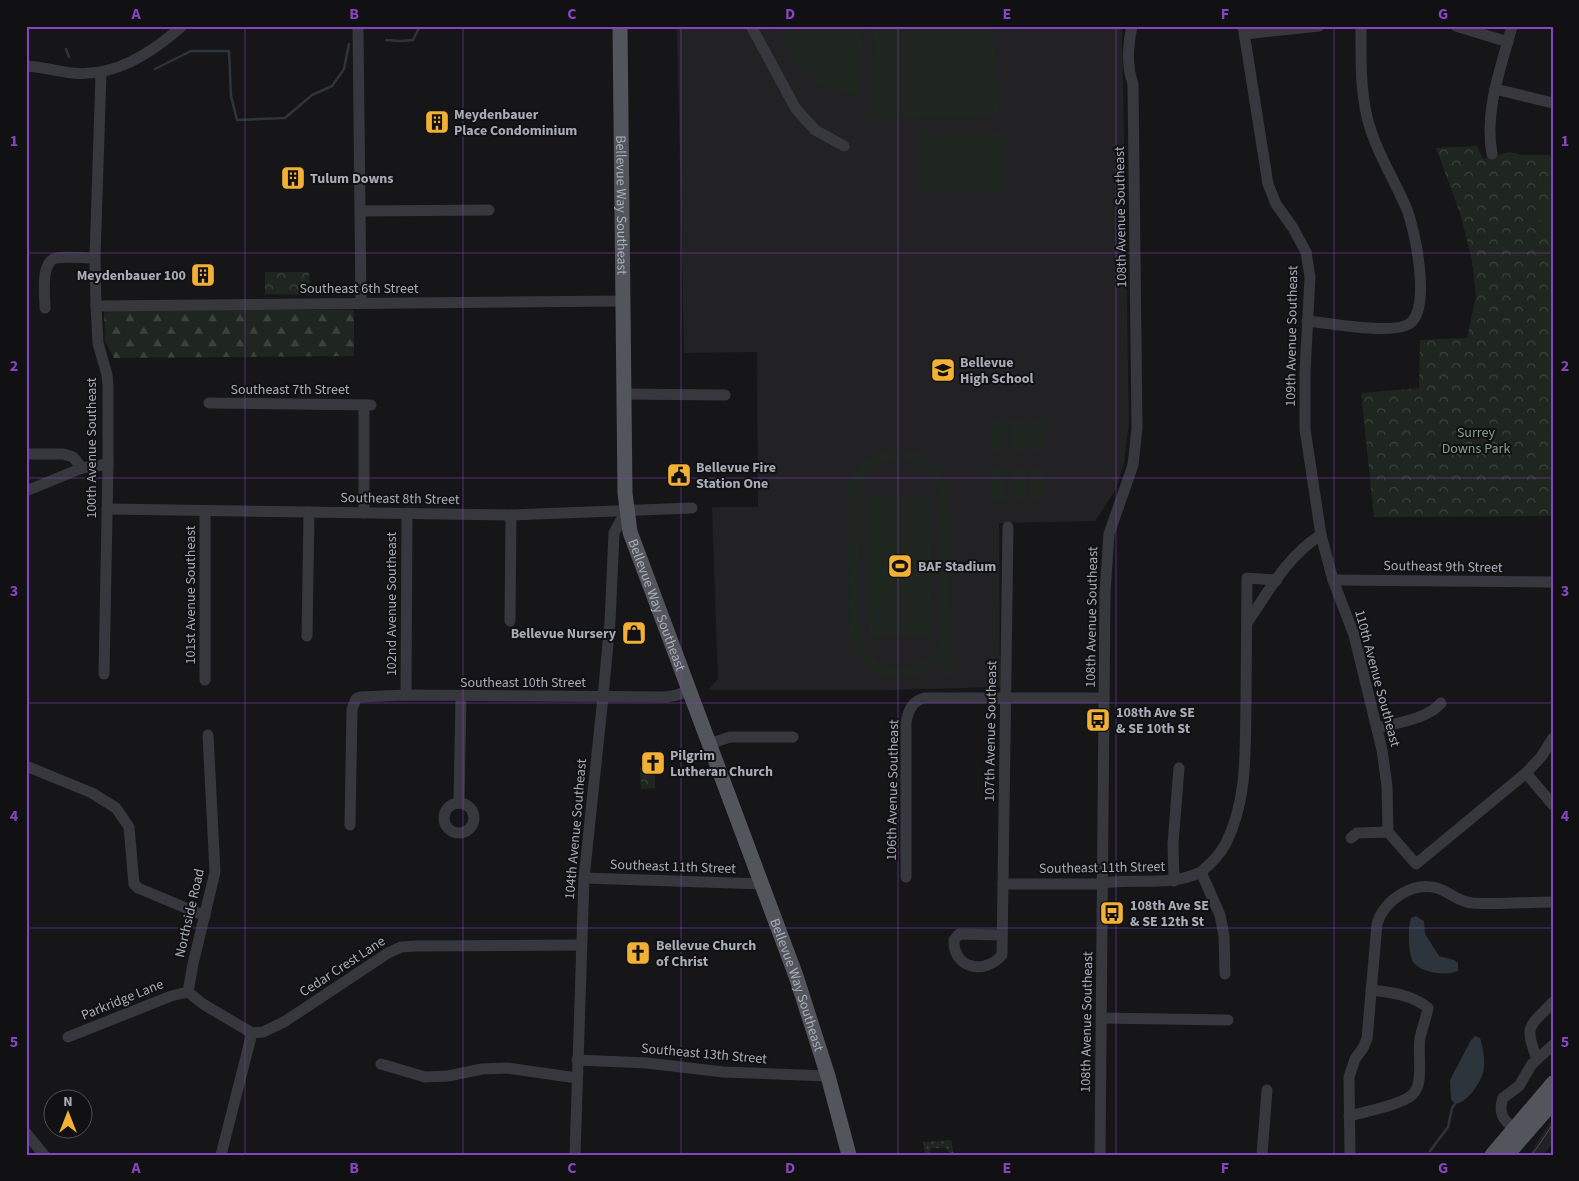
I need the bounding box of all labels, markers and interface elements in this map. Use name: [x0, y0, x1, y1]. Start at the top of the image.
text: A: [130, 3, 141, 25]
text: B: [349, 3, 359, 25]
text: C: [567, 3, 577, 25]
text: D: [785, 3, 795, 25]
text: E: [1003, 3, 1011, 25]
text: F: [1221, 3, 1229, 25]
text: G: [1438, 3, 1448, 25]
place label: Meydenbauer Place Condominium: [454, 105, 577, 141]
building icon: Meydenbauer Place Condominium: [424, 109, 450, 135]
text: 1: [10, 130, 18, 152]
text: 1: [1561, 130, 1569, 152]
street label: Bellevue Way Southeast: [610, 135, 632, 275]
street label: 108th Avenue Southeast: [1110, 146, 1132, 288]
building icon: Tulum Downs: [280, 165, 306, 191]
place label: Tulum Downs: [310, 169, 394, 189]
building icon: Meydenbauer 100: [190, 262, 216, 288]
street label: 109th Avenue Southeast: [1281, 265, 1303, 407]
place label: Meydenbauer 100: [77, 266, 186, 286]
street label: Southeast 6th Street: [299, 279, 419, 299]
place label: Bellevue High School: [960, 353, 1033, 389]
text: 2: [10, 355, 18, 377]
text: 2: [1561, 355, 1569, 377]
school or university icon: Bellevue High School: [930, 357, 956, 383]
street label: 100th Avenue Southeast: [82, 377, 102, 519]
street label: Southeast 7th Street: [230, 380, 350, 400]
park label: Surrey Downs Park: [1442, 423, 1510, 459]
place label: Bellevue Fire Station One: [696, 458, 776, 494]
public building icon: Bellevue Fire Station One: [666, 462, 692, 488]
street label: Southeast 8th Street: [340, 488, 460, 510]
street label: 101st Avenue Southeast: [181, 525, 201, 665]
street label: 102nd Avenue Southeast: [382, 532, 402, 676]
street label: Bellevue Way Southeast: [622, 536, 690, 674]
street label: 108th Avenue Southeast: [1081, 546, 1103, 688]
sports icon: BAF Stadium: [887, 553, 913, 579]
street label: Southeast 9th Street: [1383, 556, 1503, 578]
place label: BAF Stadium: [918, 557, 996, 577]
text: 3: [10, 580, 18, 602]
text: 3: [1561, 580, 1569, 602]
street label: 110th Avenue Southeast: [1349, 608, 1405, 749]
shop icon: Bellevue Nursery: [621, 620, 647, 646]
place label: Bellevue Nursery: [511, 624, 617, 644]
street label: 107th Avenue Southeast: [980, 660, 1002, 802]
street label: Southeast 10th Street: [460, 673, 586, 693]
place label: 108th Ave SE & SE 10th St: [1116, 703, 1195, 739]
bus stop icon: 108th Ave SE & SE 10th St: [1085, 707, 1111, 733]
street label: 106th Avenue Southeast: [882, 719, 904, 861]
place label: Pilgrim Lutheran Church: [670, 746, 773, 782]
church icon: Pilgrim Lutheran Church: [640, 750, 666, 776]
street label: 104th Avenue Southeast: [560, 758, 592, 900]
text: 4: [10, 805, 19, 827]
text: 4: [1561, 805, 1570, 827]
street label: Southeast 11th Street: [610, 855, 737, 879]
street label: Southeast 11th Street: [1039, 857, 1165, 879]
street label: Northside Road: [170, 867, 210, 960]
place label: 108th Ave SE & SE 12th St: [1130, 896, 1209, 932]
bus stop icon: 108th Ave SE & SE 12th St: [1099, 900, 1125, 926]
street label: Bellevue Way Southeast: [764, 915, 829, 1054]
street label: Cedar Crest Lane: [296, 932, 389, 1002]
place label: Bellevue Church of Christ: [656, 936, 756, 972]
church icon: Bellevue Church of Christ: [625, 940, 651, 966]
street label: 108th Avenue Southeast: [1076, 951, 1098, 1093]
street label: Parkridge Lane: [78, 974, 167, 1026]
text: 5: [10, 1031, 18, 1053]
text: 5: [1561, 1031, 1569, 1053]
street label: Southeast 13th Street: [640, 1039, 768, 1069]
north arrow: [42, 1088, 92, 1138]
text: N: [63, 1092, 73, 1112]
text: A: [130, 1157, 141, 1179]
text: B: [349, 1157, 359, 1179]
text: C: [567, 1157, 577, 1179]
text: D: [785, 1157, 795, 1179]
text: E: [1003, 1157, 1011, 1179]
text: F: [1221, 1157, 1229, 1179]
text: G: [1438, 1157, 1448, 1179]

